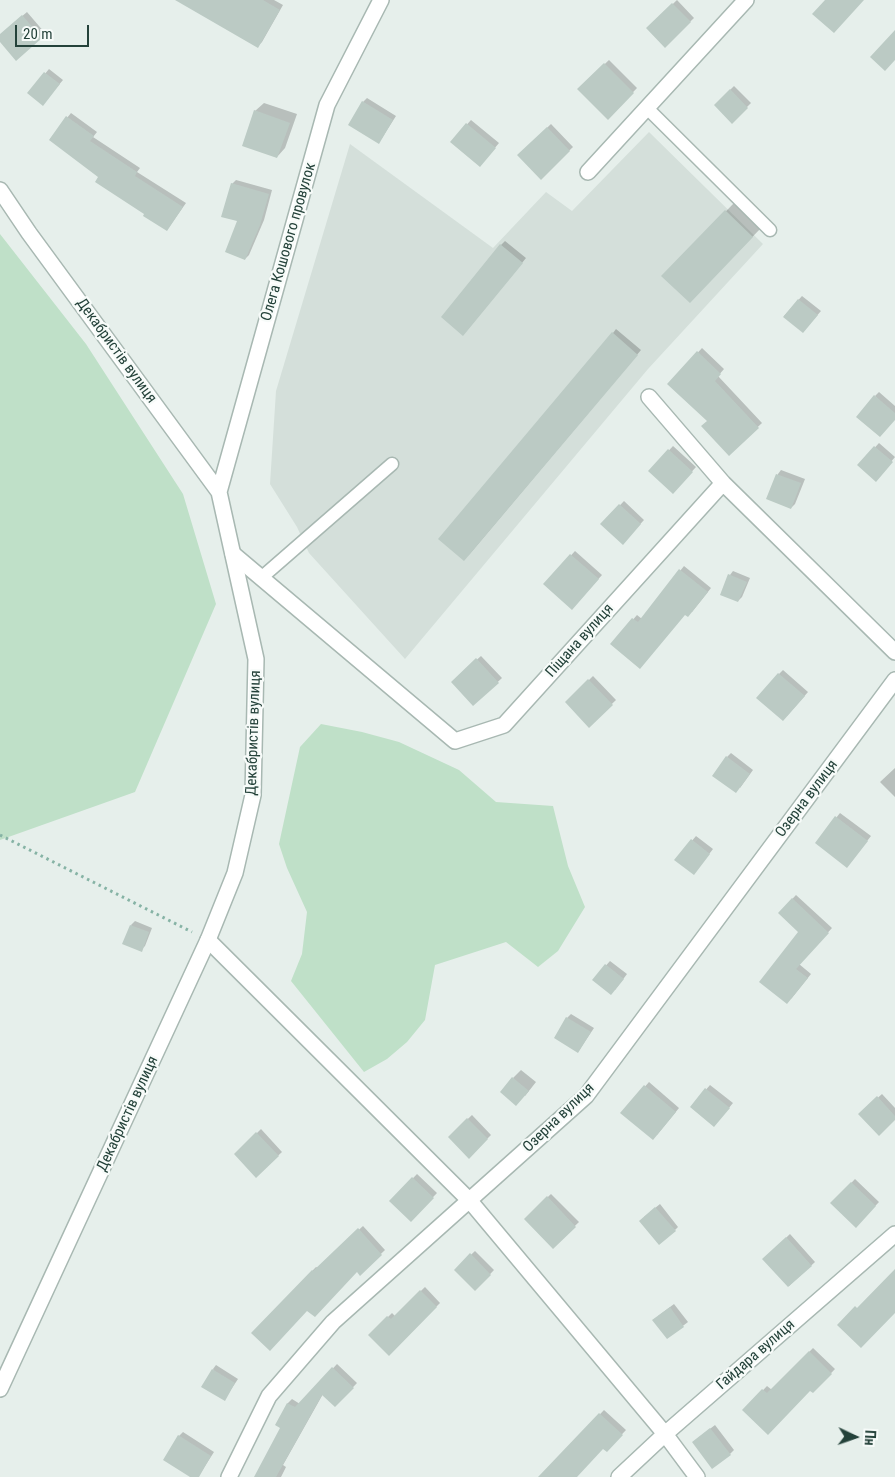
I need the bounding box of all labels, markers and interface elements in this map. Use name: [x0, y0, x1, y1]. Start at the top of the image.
scale bar: [18, 15, 91, 47]
text: 20 m: [23, 25, 53, 43]
street label: Олега Кошового провулок: [258, 161, 320, 323]
street label: Декабристів вулиця: [72, 295, 160, 407]
street label: Піщана вулиця: [542, 600, 618, 682]
street label: Декабристів вулиця: [243, 670, 265, 796]
street label: Озерна вулиця: [772, 757, 842, 841]
street label: Декабристів вулиця: [93, 1053, 163, 1175]
street label: Озерна вулиця: [520, 1079, 598, 1157]
street label: Гайдара вулиця: [713, 1316, 799, 1394]
north arrow: [830, 1412, 880, 1462]
text: Пн: [862, 1430, 878, 1446]

